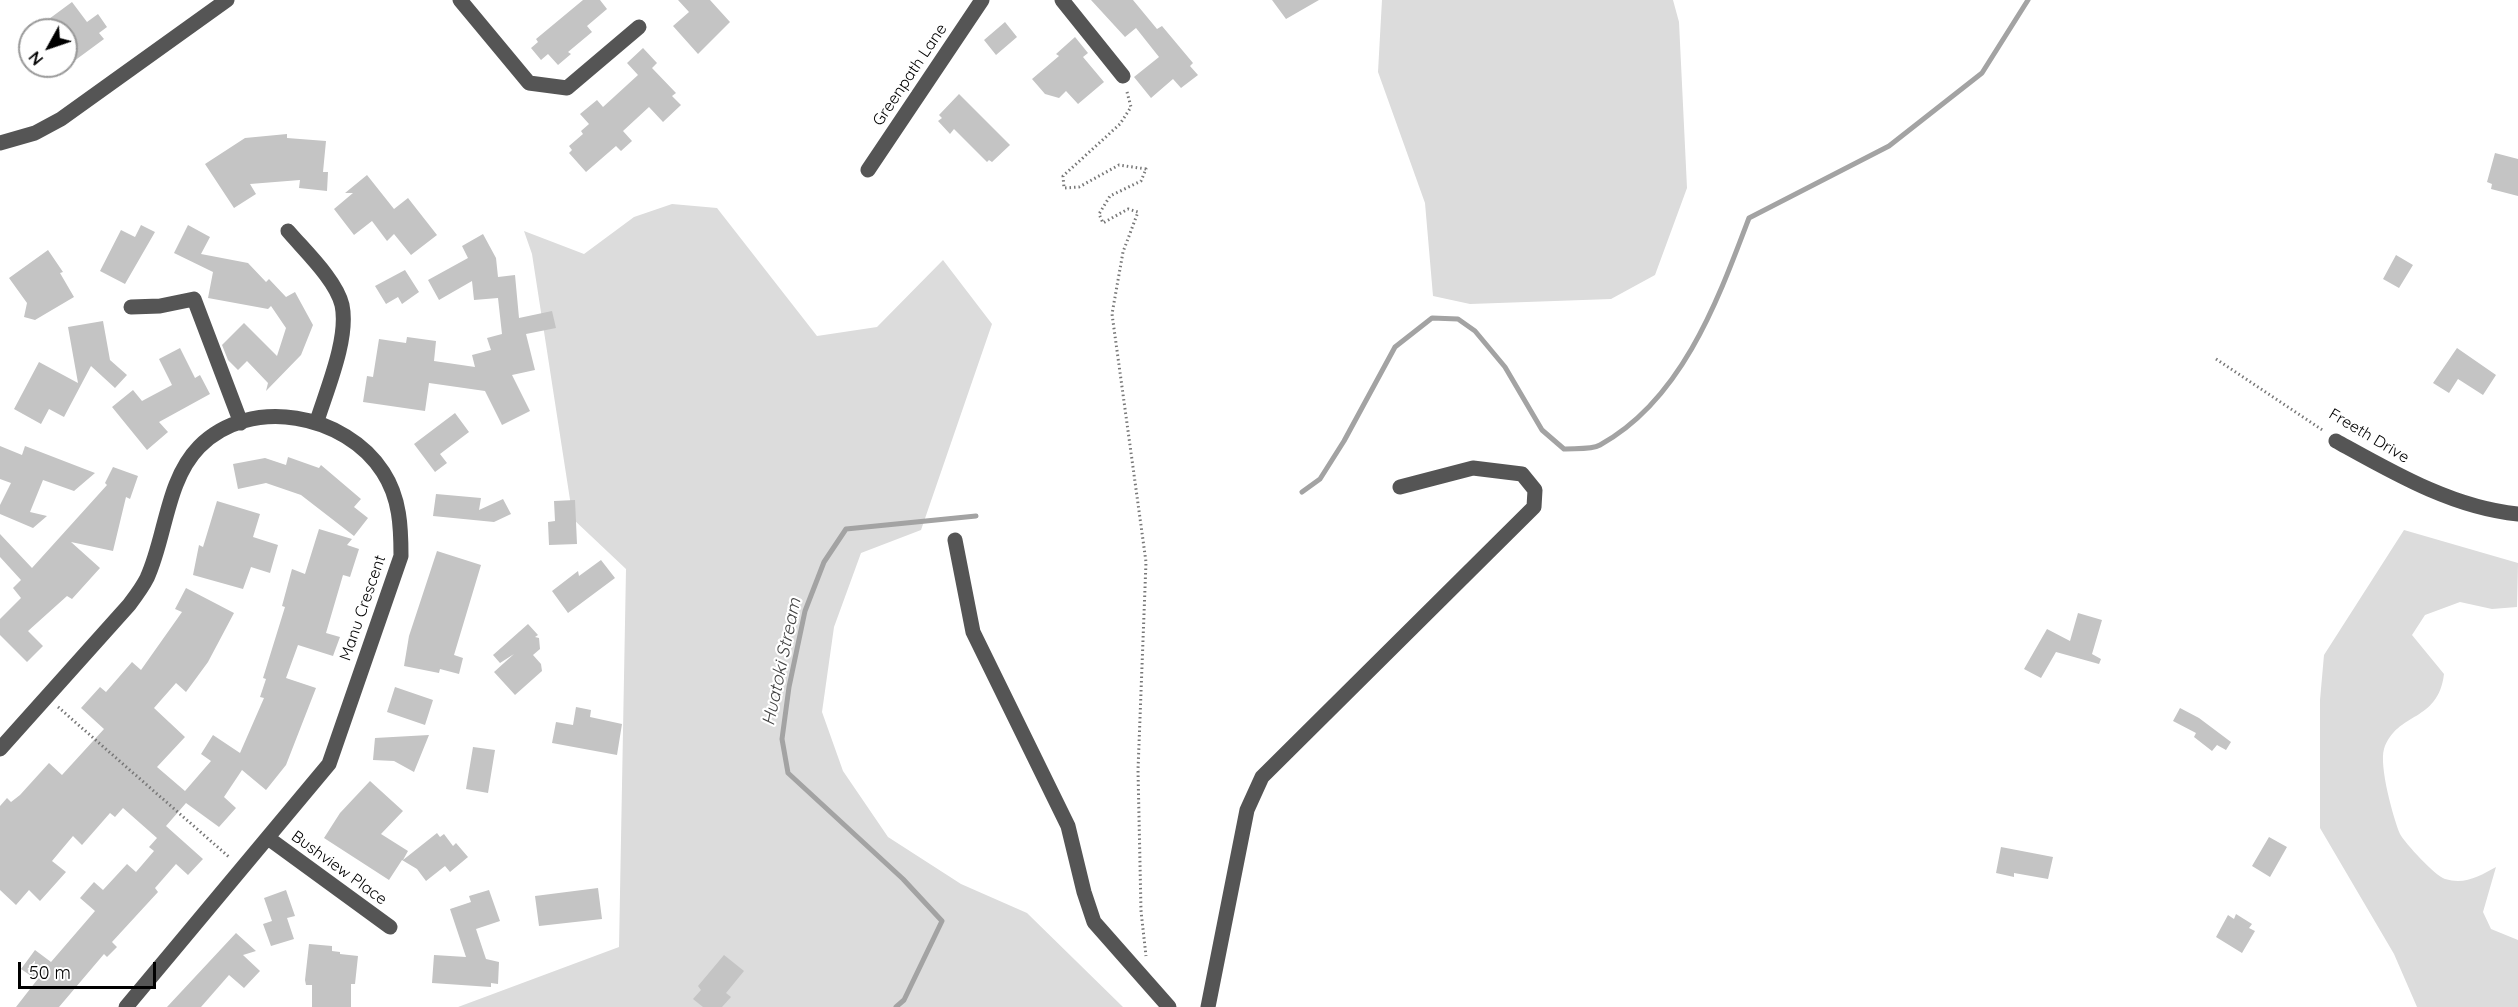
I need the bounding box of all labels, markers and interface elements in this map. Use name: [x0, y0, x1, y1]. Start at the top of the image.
north arrow: [18, 18, 78, 78]
street label: Greenpath Lane: [869, 20, 951, 130]
text: N: [24, 47, 47, 69]
street label: Freeth Drive: [2325, 405, 2413, 467]
street label: Manu Crescent: [336, 553, 390, 663]
water label: Huatoki Stream: [758, 596, 806, 728]
street label: Bushview Place: [287, 827, 391, 909]
scale bar: [21, 950, 159, 988]
text: 50 m: [29, 961, 71, 984]

